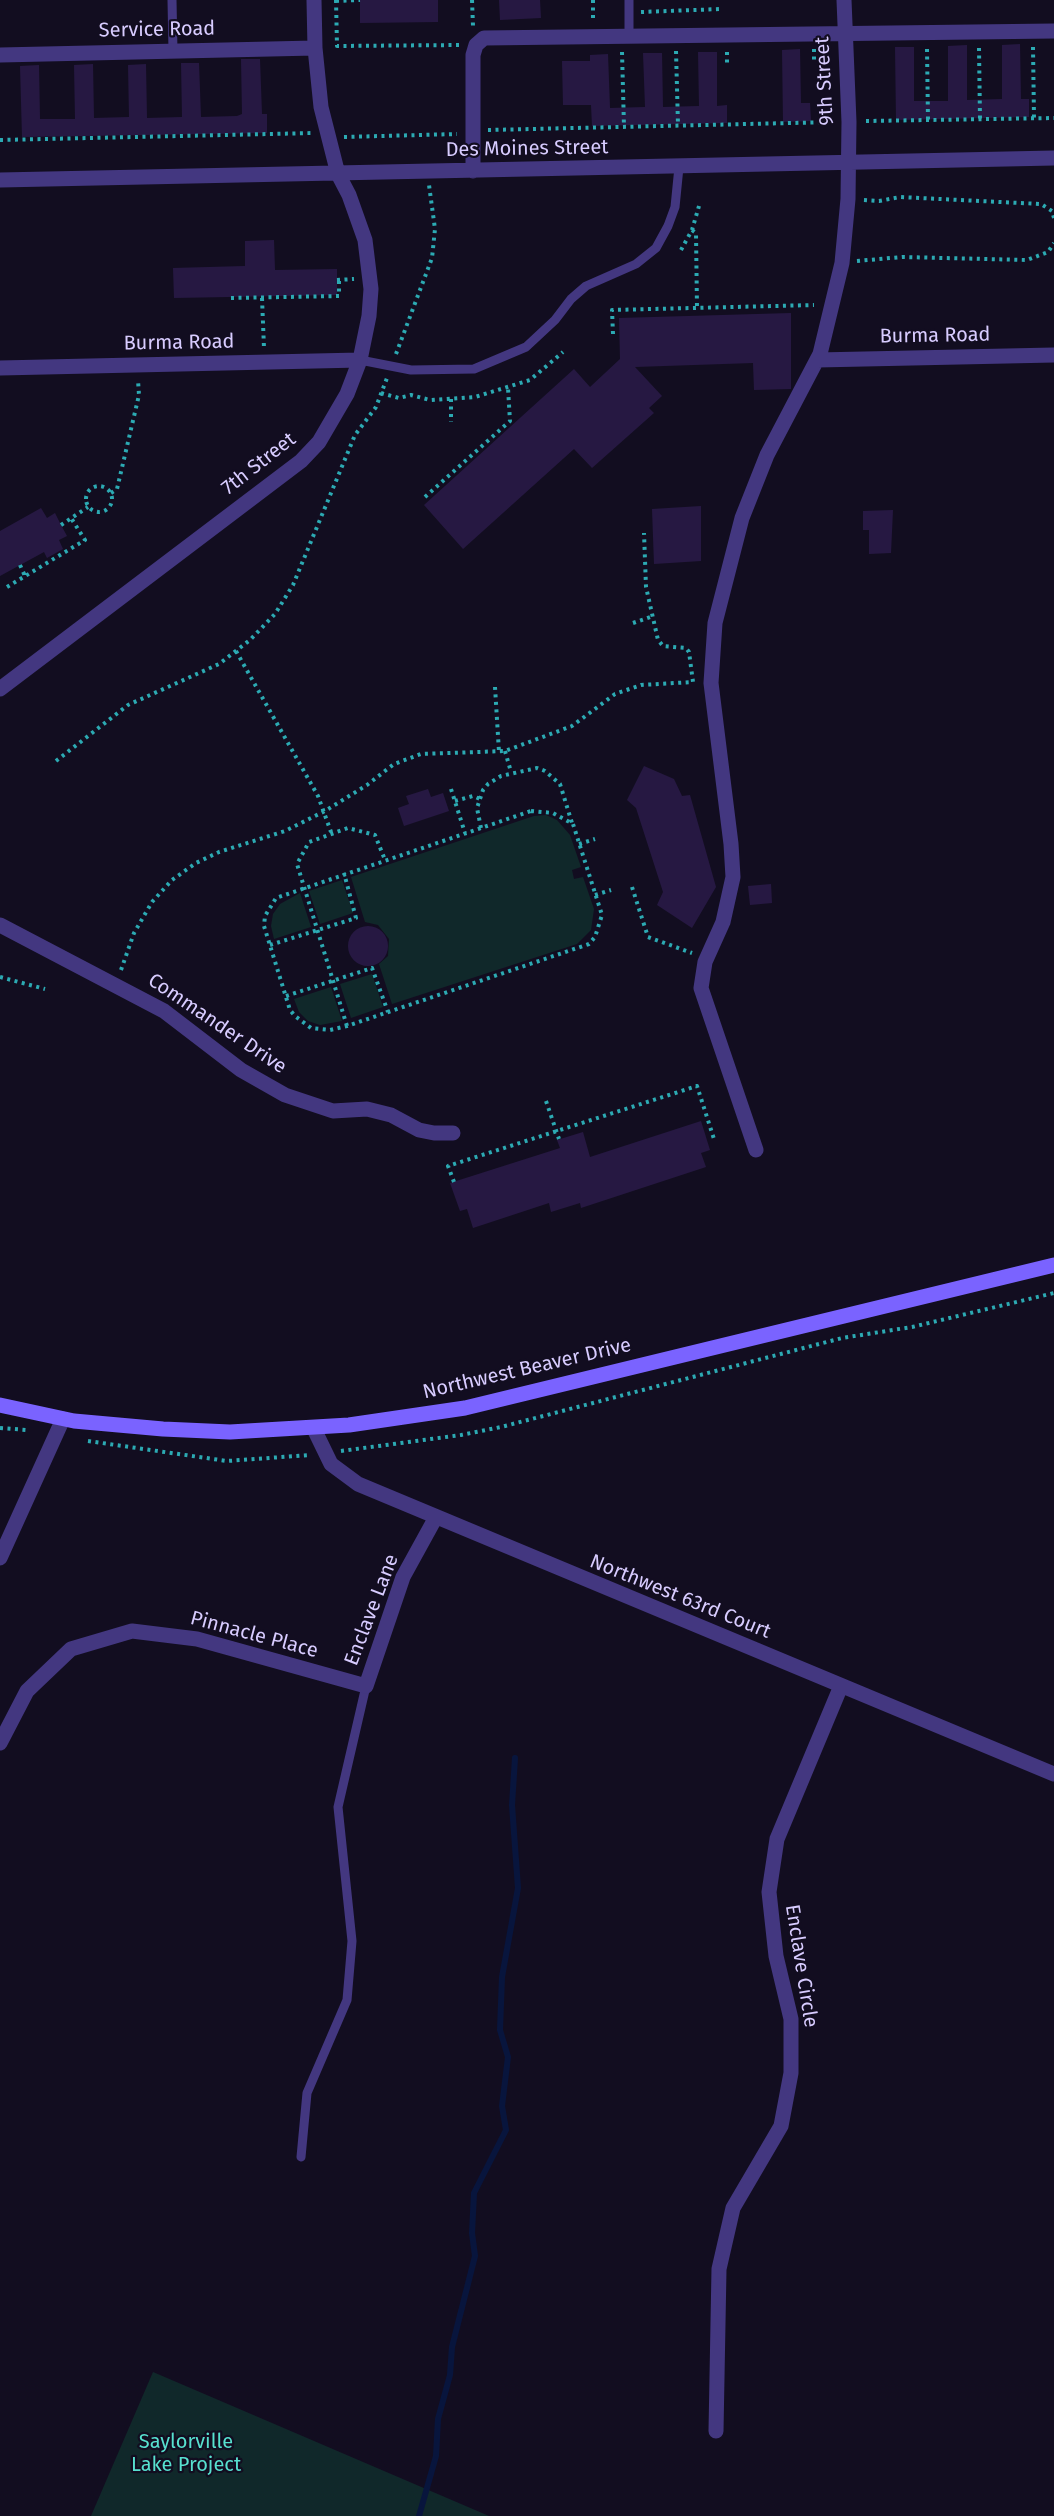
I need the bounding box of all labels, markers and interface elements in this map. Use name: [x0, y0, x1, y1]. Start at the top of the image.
street label: Service Road: [99, 17, 215, 43]
street label: 9th Street: [811, 36, 839, 126]
street label: Des Moines Street: [445, 136, 609, 162]
street label: Burma Road: [879, 323, 991, 349]
street label: Burma Road: [123, 330, 235, 356]
street label: 7th Street: [217, 428, 301, 500]
street label: Commander Drive: [143, 969, 291, 1079]
street label: Northwest Beaver Drive: [420, 1333, 634, 1405]
street label: Northwest 63rd Court: [586, 1550, 774, 1644]
street label: Enclave Lane: [340, 1551, 404, 1669]
street label: Pinnacle Place: [188, 1606, 320, 1664]
street label: Enclave Circle: [779, 1903, 823, 2029]
park label: Saylorville Lake Project: [131, 2430, 241, 2477]

